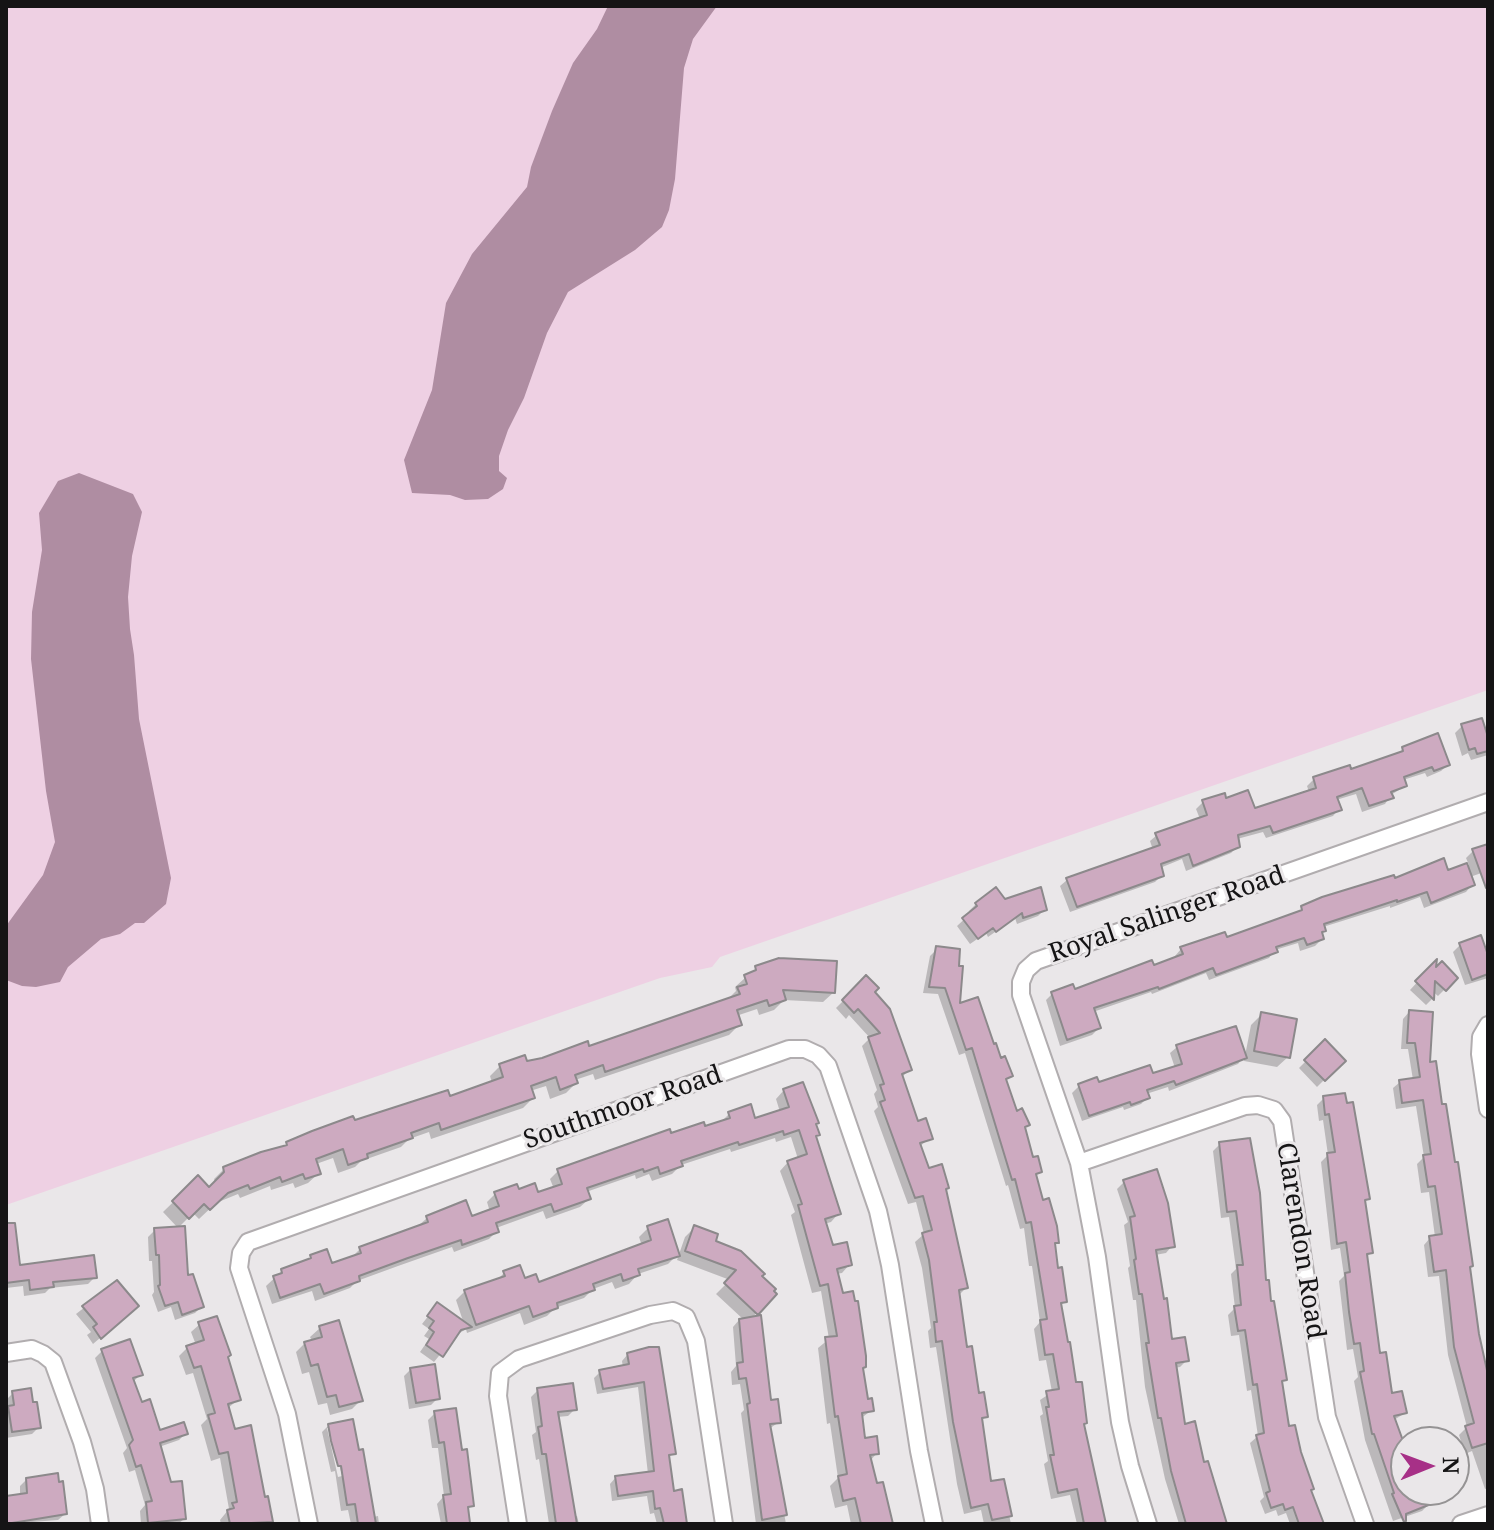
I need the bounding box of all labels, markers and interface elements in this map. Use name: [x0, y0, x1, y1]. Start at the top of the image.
street label: Royal Salinger Road: [1045, 860, 1289, 970]
street label: Southmoor Road: [520, 1059, 726, 1157]
street label: Clarendon Road: [1269, 1140, 1331, 1342]
north arrow: [1390, 1426, 1470, 1506]
text: N: [1437, 1457, 1467, 1475]

